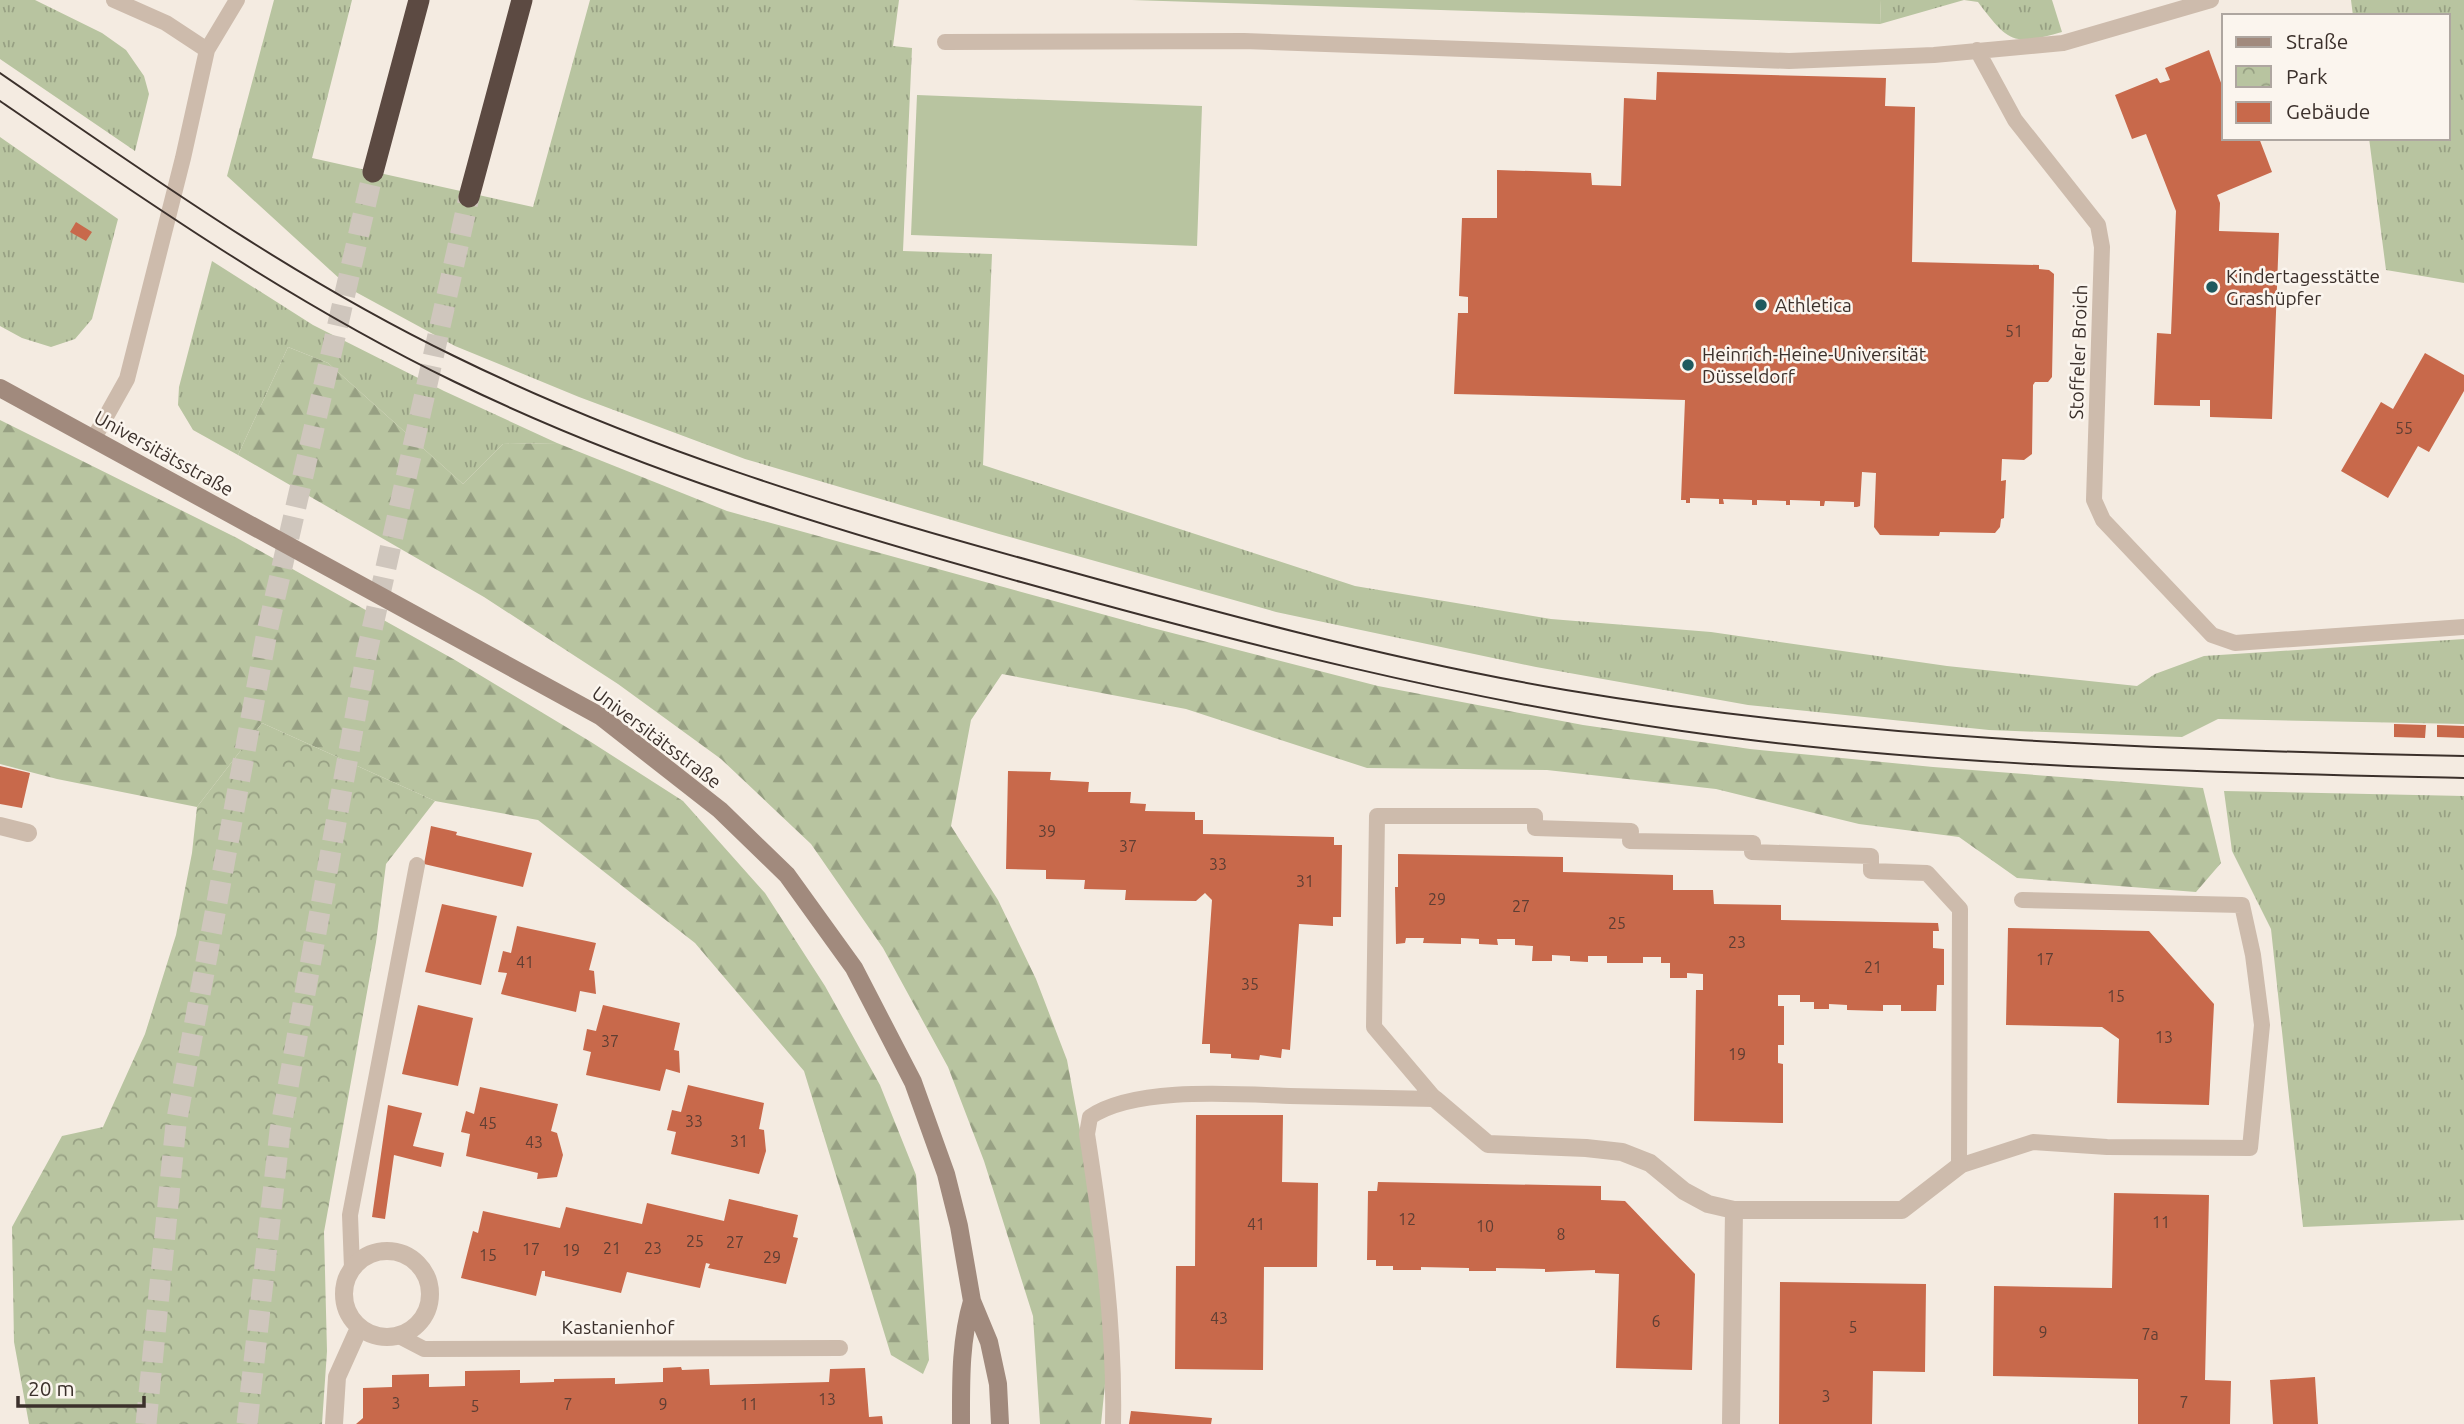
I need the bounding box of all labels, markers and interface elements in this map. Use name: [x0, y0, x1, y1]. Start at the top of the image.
legend: [2222, 14, 2450, 140]
text: Straße: [2286, 29, 2348, 53]
text: Park: [2286, 64, 2328, 88]
text: Gebäude: [2286, 99, 2370, 123]
place label: Kindertagesstätte Grashüpfer: [2226, 265, 2380, 309]
marker: Kindertagesstätte Grashüpfer: [2204, 279, 2220, 295]
street label: Stoffeler Broich: [2065, 284, 2091, 420]
place label: Athletica: [1775, 294, 1852, 316]
marker: Athletica: [1753, 297, 1769, 313]
house number: 51: [2005, 322, 2023, 340]
place label: Heinrich-Heine-Universität Düsseldorf: [1702, 343, 1927, 387]
marker: Heinrich-Heine-Universität Düsseldorf: [1680, 357, 1696, 373]
street label: Universitätsstraße: [91, 406, 237, 500]
house number: 55: [2395, 419, 2413, 437]
street label: Universitätsstraße: [588, 681, 726, 793]
house number: 39: [1038, 822, 1056, 840]
house number: 37: [1119, 837, 1137, 855]
house number: 33: [1209, 855, 1227, 873]
house number: 31: [1296, 872, 1314, 890]
house number: 29: [1428, 890, 1446, 908]
house number: 27: [1512, 897, 1530, 915]
house number: 25: [1608, 914, 1626, 932]
house number: 23: [1728, 933, 1746, 951]
house number: 17: [2036, 950, 2054, 968]
house number: 41: [516, 953, 534, 971]
house number: 21: [1864, 958, 1882, 976]
house number: 35: [1241, 975, 1259, 993]
house number: 15: [2107, 987, 2125, 1005]
house number: 13: [2155, 1028, 2173, 1046]
house number: 37: [601, 1032, 619, 1050]
house number: 19: [1728, 1045, 1746, 1063]
house number: 33: [685, 1112, 703, 1130]
house number: 45: [479, 1114, 497, 1132]
house number: 31: [730, 1132, 748, 1150]
house number: 43: [525, 1133, 543, 1151]
house number: 12: [1398, 1210, 1416, 1228]
house number: 11: [2152, 1213, 2170, 1231]
house number: 41: [1247, 1215, 1265, 1233]
house number: 10: [1476, 1217, 1494, 1235]
house number: 8: [1556, 1225, 1566, 1243]
house number: 25: [686, 1232, 704, 1250]
house number: 27: [726, 1233, 744, 1251]
house number: 21: [603, 1239, 621, 1257]
house number: 23: [644, 1239, 662, 1257]
house number: 17: [522, 1240, 540, 1258]
house number: 19: [562, 1241, 580, 1259]
house number: 15: [479, 1246, 497, 1264]
house number: 29: [763, 1248, 781, 1266]
house number: 43: [1210, 1309, 1228, 1327]
house number: 6: [1651, 1312, 1661, 1330]
street label: Kastanienhof: [562, 1316, 675, 1338]
house number: 5: [1848, 1318, 1858, 1336]
house number: 9: [2038, 1323, 2048, 1341]
house number: 7a: [2141, 1325, 2159, 1343]
scale bar: [18, 1364, 144, 1408]
text: 20 m: [28, 1376, 75, 1400]
house number: 3: [1821, 1387, 1831, 1405]
house number: 13: [818, 1390, 836, 1408]
house number: 7: [2179, 1393, 2189, 1411]
house number: 3: [391, 1394, 401, 1412]
house number: 7: [563, 1395, 573, 1413]
house number: 9: [658, 1395, 668, 1413]
house number: 11: [740, 1395, 758, 1413]
house number: 5: [470, 1397, 480, 1415]

